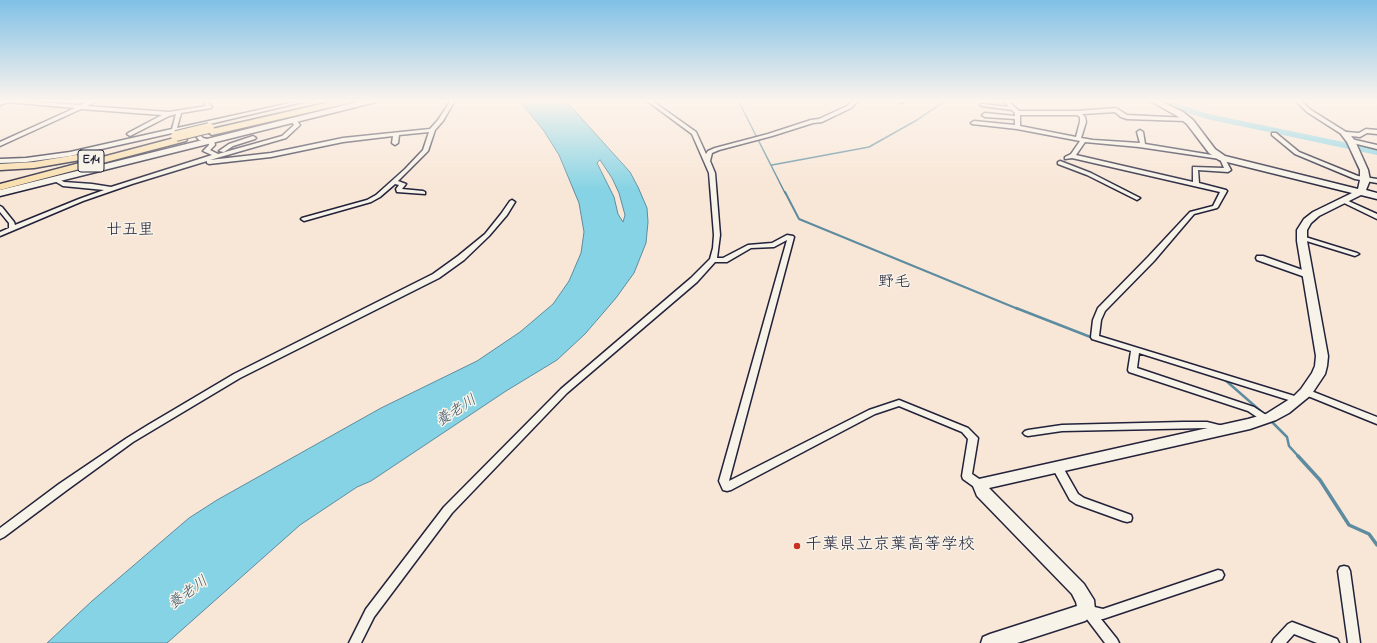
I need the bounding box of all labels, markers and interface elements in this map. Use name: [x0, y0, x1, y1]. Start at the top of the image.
road number: E14: [78, 150, 104, 172]
district label: 廿五里: [106, 221, 154, 241]
district label: 野毛: [878, 273, 910, 293]
water label: 養老川: [433, 392, 481, 432]
place label: 千葉県立京葉高等学校: [805, 536, 975, 556]
marker: 千葉県立京葉高等学校: [792, 541, 802, 551]
water label: 養老川: [166, 573, 212, 615]

